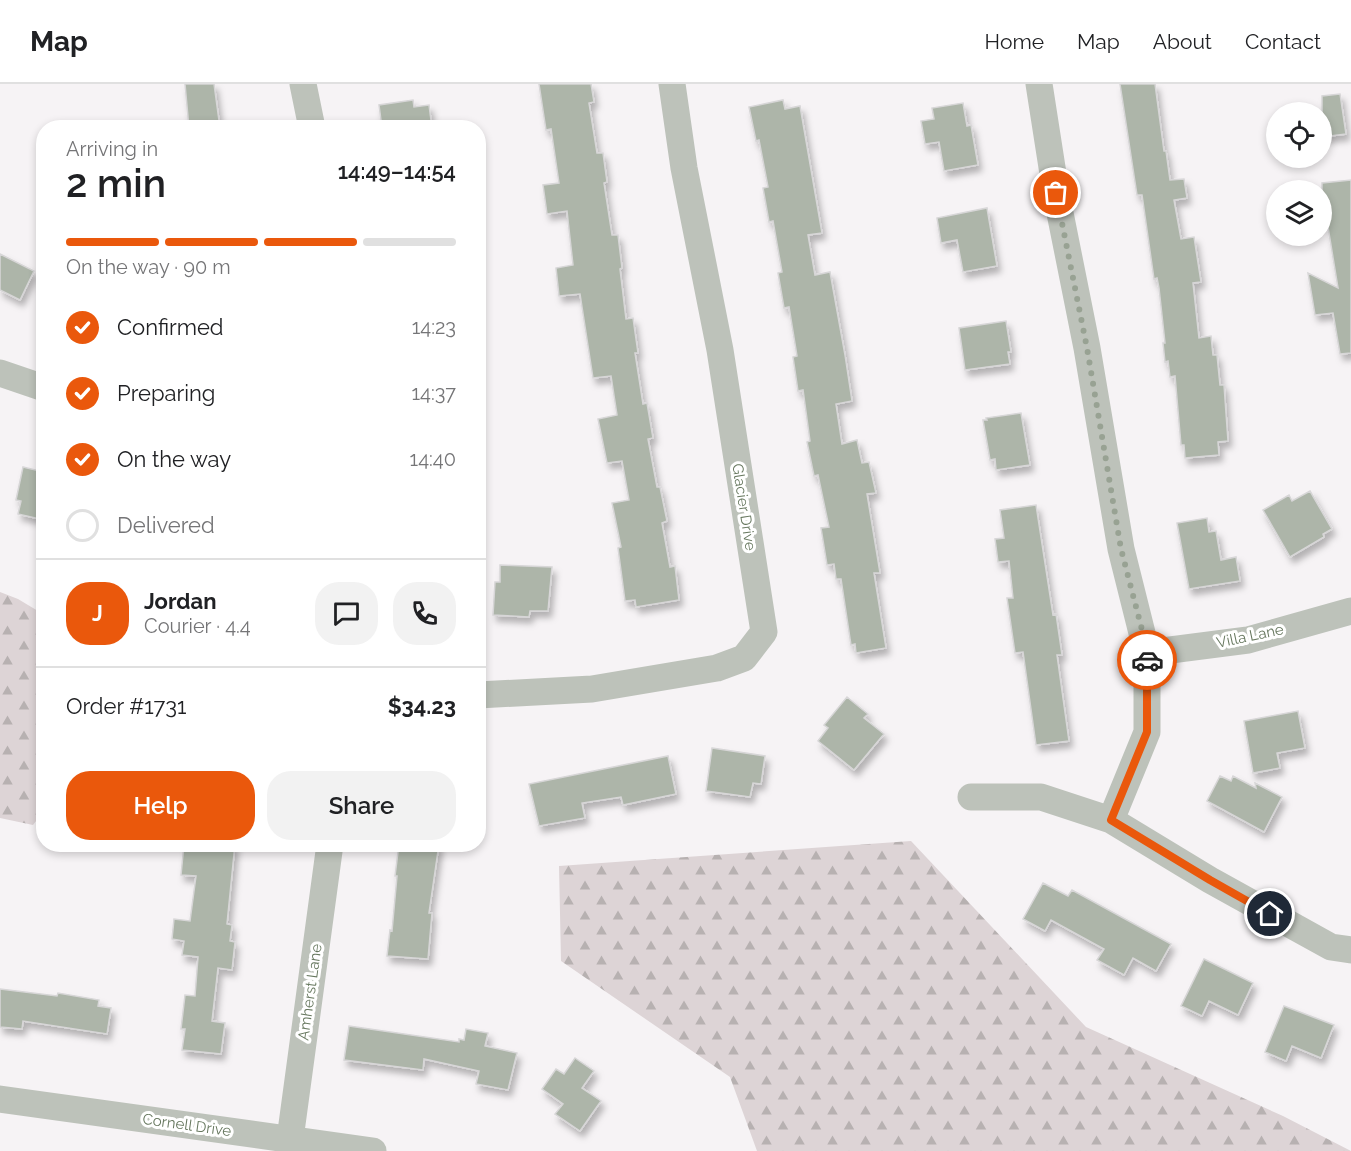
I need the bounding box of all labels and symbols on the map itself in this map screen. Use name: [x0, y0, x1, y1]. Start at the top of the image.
pin: [1030, 167, 1081, 218]
street label: Glacier Drive: [728, 462, 760, 552]
street label: Villa Lane: [1215, 620, 1285, 652]
courier: [1117, 630, 1177, 690]
pin: [1244, 888, 1295, 939]
street label: Amherst Lane: [294, 942, 326, 1041]
street label: Cornell Drive: [142, 1110, 233, 1140]

